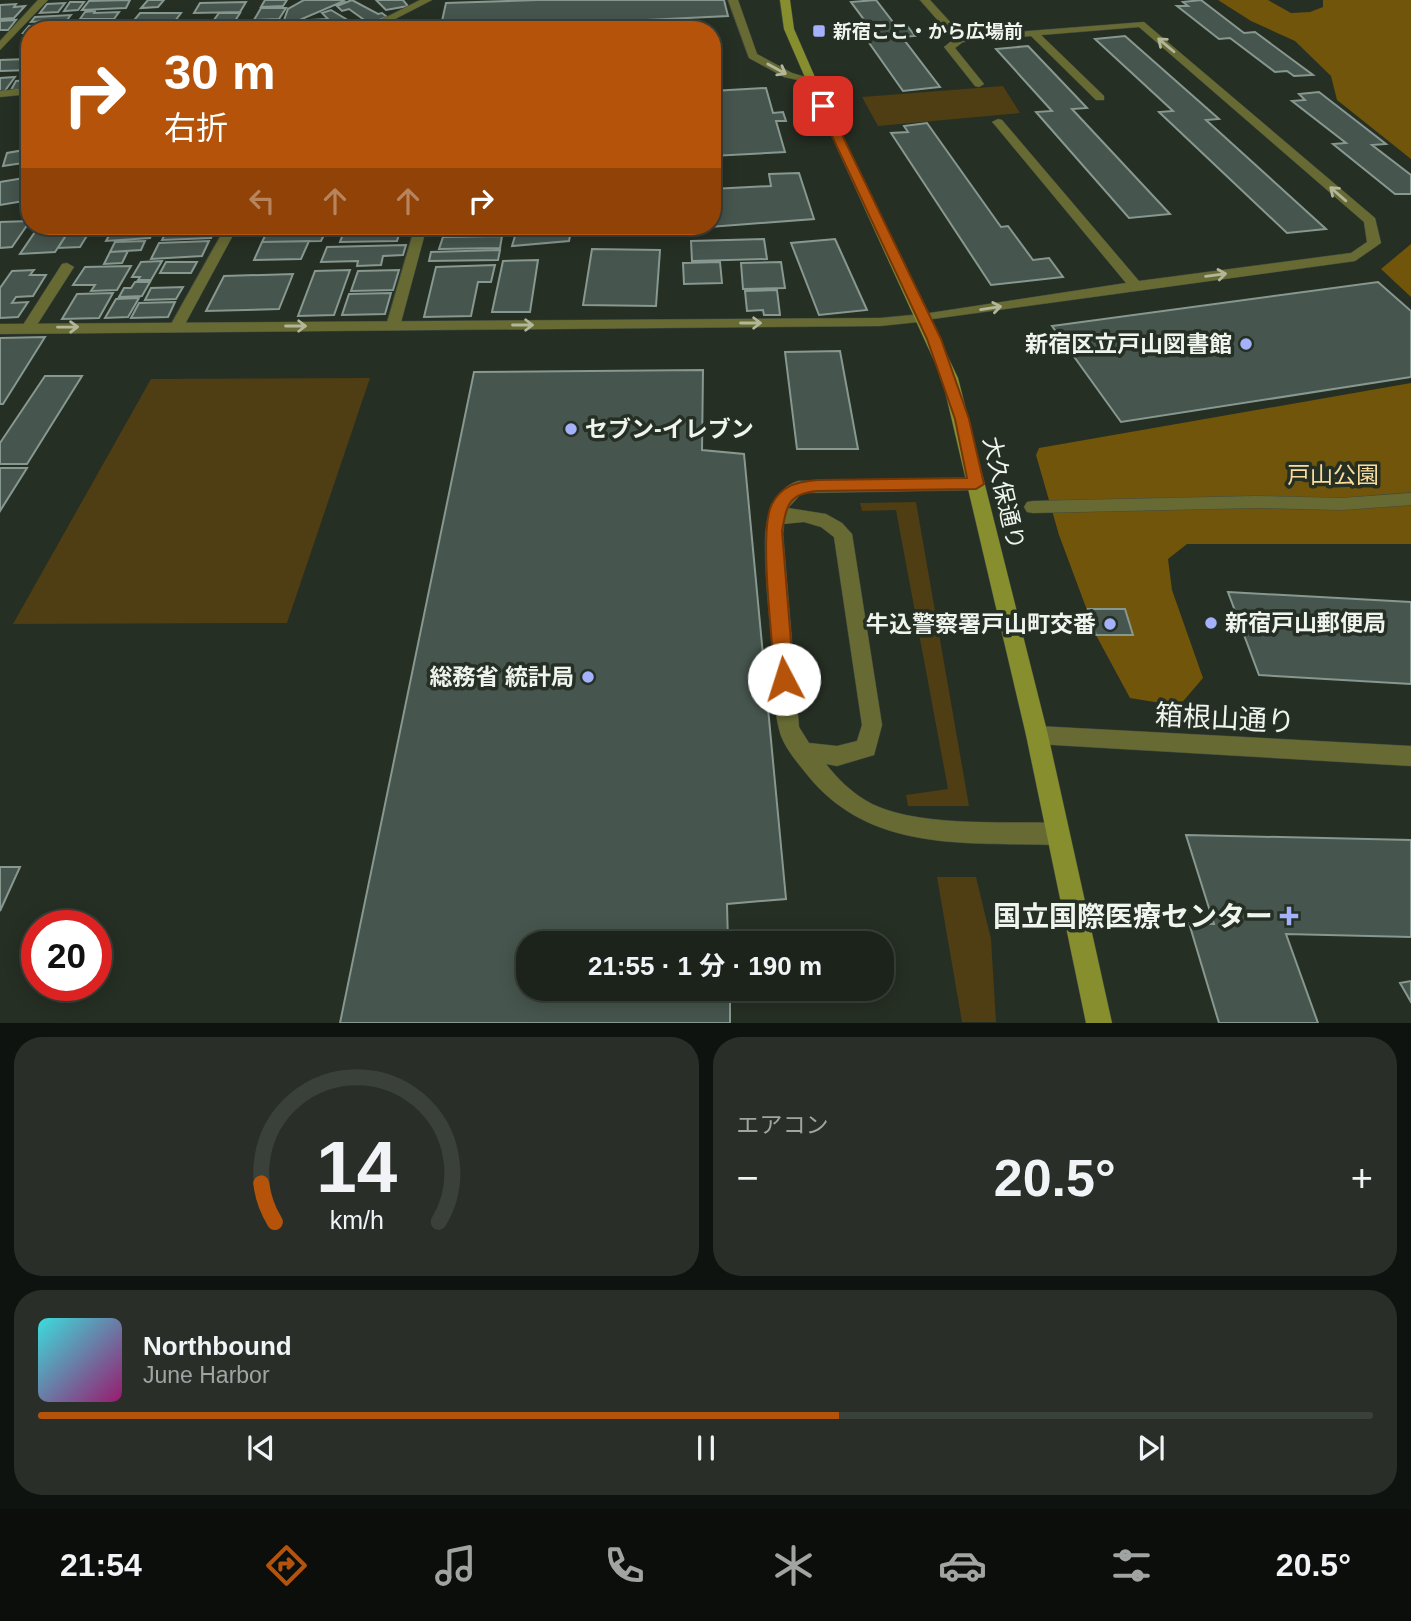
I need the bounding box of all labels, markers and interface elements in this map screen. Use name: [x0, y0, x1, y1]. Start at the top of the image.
place label: 新宿ここ・から広場前: [833, 21, 1023, 42]
marker: 新宿ここ・から広場前: [811, 23, 827, 39]
one-way arrow: [1157, 37, 1175, 53]
text: 30 m: [164, 45, 276, 99]
icon: right: [49, 49, 140, 140]
one-way arrow: [766, 63, 787, 76]
pin: [793, 76, 853, 136]
icon: arrive: [804, 87, 842, 125]
text: 右折: [164, 110, 228, 146]
icon: left: [243, 182, 281, 220]
icon: ahead: [316, 182, 354, 220]
icon: ahead: [389, 182, 427, 220]
icon: right: [462, 182, 500, 220]
one-way arrow: [1329, 186, 1347, 202]
one-way arrow: [1204, 269, 1227, 282]
one-way arrow: [979, 301, 1001, 314]
one-way arrow: [739, 316, 762, 330]
one-way arrow: [511, 318, 534, 332]
one-way arrow: [284, 319, 307, 333]
one-way arrow: [56, 321, 79, 334]
place label: 新宿区立戸山図書館: [1025, 331, 1232, 357]
marker: 新宿区立戸山図書館: [1238, 336, 1254, 352]
place label: セブン-イレブン: [585, 416, 754, 442]
marker: セブン-イレブン: [563, 421, 579, 437]
street label: 大久保通り: [978, 434, 1030, 552]
park label: 戸山公園: [1287, 462, 1379, 488]
place label: 新宿戸山郵便局: [1225, 610, 1386, 636]
place label: 牛込警察署戸山町交番: [866, 611, 1096, 637]
marker: 新宿戸山郵便局: [1203, 615, 1219, 631]
marker: 牛込警察署戸山町交番: [1102, 616, 1118, 632]
position arrow: [747, 642, 821, 716]
place label: 総務省 統計局: [430, 664, 574, 690]
marker: 総務省 統計局: [580, 669, 596, 685]
street label: 箱根山通り: [1154, 699, 1296, 738]
place label: 国立国際医療センター: [993, 901, 1273, 932]
marker: 国立国際医療センター: [1279, 906, 1299, 926]
speed limit sign: 20: [21, 910, 112, 1001]
text: 21:55 · 1 分 · 190 m: [588, 951, 822, 981]
text: エアコン: [737, 1112, 829, 1138]
text: 14: [316, 1127, 397, 1208]
text: 20.5°: [994, 1149, 1116, 1207]
text: −: [737, 1157, 759, 1199]
text: +: [1351, 1157, 1373, 1199]
text: km/h: [329, 1206, 383, 1234]
text: Northbound: [143, 1331, 292, 1361]
text: June Harbor: [143, 1362, 270, 1388]
icon: previous: [242, 1429, 280, 1467]
icon: pause: [687, 1429, 725, 1467]
icon: next: [1132, 1429, 1170, 1467]
icon: directions: [262, 1541, 311, 1590]
icon: music: [431, 1541, 480, 1590]
icon: phone: [600, 1541, 649, 1590]
icon: climate: [769, 1541, 818, 1590]
icon: car: [938, 1541, 987, 1590]
icon: filters: [1107, 1541, 1156, 1590]
text: 21:54: [60, 1547, 142, 1583]
text: 20.5°: [1276, 1547, 1351, 1583]

